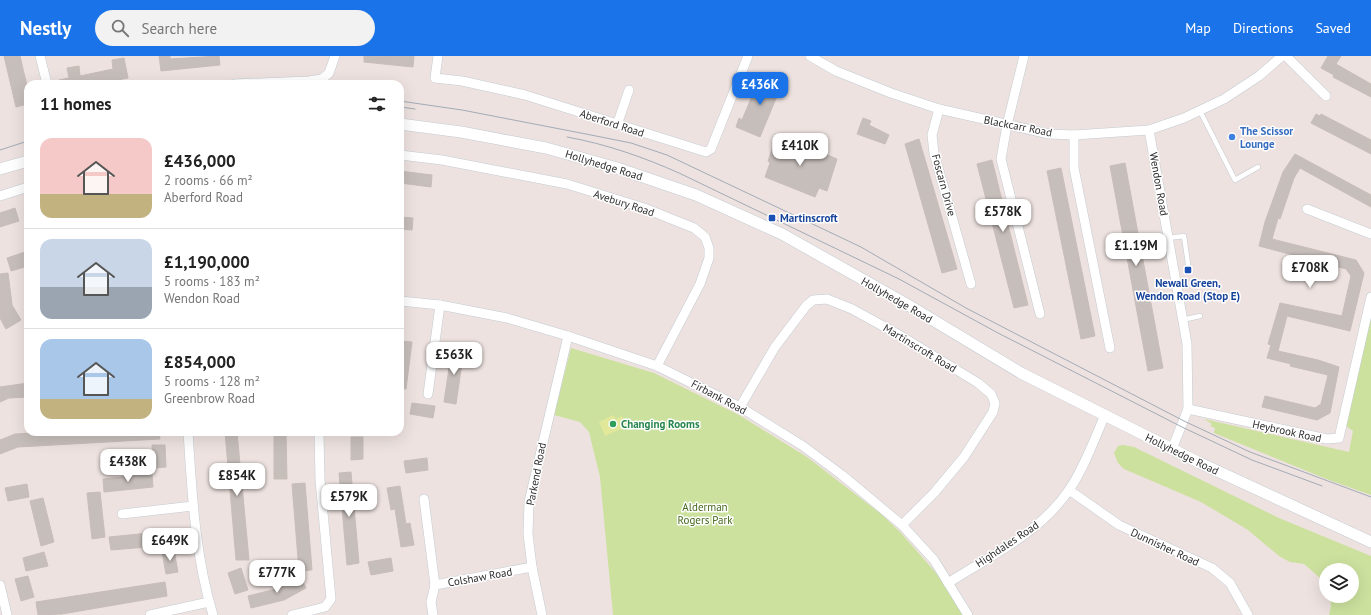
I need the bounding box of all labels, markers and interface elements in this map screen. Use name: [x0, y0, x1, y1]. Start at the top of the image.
search box: [95, 10, 375, 46]
text: Nestly: [20, 16, 71, 40]
icon: search: [109, 17, 131, 39]
text: Search here: [141, 19, 217, 38]
text: Map: [1185, 19, 1211, 37]
text: Directions: [1233, 19, 1293, 37]
text: Saved: [1315, 19, 1351, 37]
pin: £436K: [732, 72, 788, 106]
text: £436K: [741, 76, 779, 93]
text: 11 homes: [40, 93, 111, 115]
icon: filters: [366, 93, 388, 115]
street label: Aberford Road: [578, 106, 646, 140]
street label: Blackcarr Road: [983, 113, 1053, 139]
place label: The Scissor Lounge: [1240, 124, 1293, 151]
marker: The Scissor Lounge: [1227, 132, 1237, 142]
pin: £410K: [772, 133, 828, 167]
text: £410K: [781, 137, 819, 154]
street label: Hollyhedge Road: [564, 147, 644, 183]
text: £436,000: [164, 150, 236, 172]
street label: Wendon Road: [1147, 151, 1171, 217]
street label: Foscarn Drive: [929, 152, 959, 218]
icon: home: [72, 154, 120, 202]
text: 2 rooms · 66 m²: [164, 172, 253, 189]
street label: Avebury Road: [592, 187, 656, 219]
text: Aberford Road: [164, 189, 243, 206]
pin: £578K: [975, 199, 1031, 233]
text: £578K: [984, 203, 1022, 220]
place label: Martinscroft: [780, 211, 838, 225]
marker: Martinscroft: [767, 213, 777, 223]
pin: £1.19M: [1103, 233, 1169, 267]
text: £1.19M: [1114, 237, 1158, 254]
text: £1,190,000: [164, 251, 250, 273]
icon: home: [72, 255, 120, 303]
pin: £708K: [1282, 255, 1338, 289]
text: £708K: [1291, 259, 1329, 276]
marker: Newall Green, Wendon Road (Stop E): [1183, 265, 1193, 275]
text: 5 rooms · 183 m²: [164, 273, 260, 290]
street label: Hollyhedge Road: [859, 274, 935, 326]
place label: Newall Green, Wendon Road (Stop E): [1136, 276, 1240, 303]
text: Wendon Road: [164, 290, 240, 307]
street label: Martinscroft Road: [881, 321, 959, 375]
pin: £563K: [426, 342, 482, 376]
text: £563K: [435, 346, 473, 363]
text: £854,000: [164, 351, 236, 373]
icon: home: [72, 355, 120, 403]
text: 5 rooms · 128 m²: [164, 373, 260, 390]
street label: Firbank Road: [689, 377, 749, 418]
text: Greenbrow Road: [164, 390, 255, 407]
place label: Changing Rooms: [621, 417, 700, 431]
street label: Heybrook Road: [1251, 417, 1323, 445]
marker: Changing Rooms: [608, 419, 618, 429]
street label: Hollyhedge Road: [1143, 430, 1221, 478]
street label: Parkend Road: [523, 441, 549, 507]
pin: £438K: [100, 449, 156, 483]
text: £438K: [109, 453, 147, 470]
pin: £854K: [209, 463, 265, 497]
text: £854K: [218, 467, 256, 484]
pin: £579K: [321, 484, 377, 518]
text: £579K: [330, 488, 368, 505]
park label: Alderman Rogers Park: [678, 500, 733, 527]
street label: Highdales Road: [973, 518, 1041, 570]
street label: Dunnisher Road: [1128, 525, 1202, 569]
pin: £649K: [142, 528, 198, 562]
text: £649K: [151, 532, 189, 549]
pin: £777K: [249, 560, 305, 594]
map controls: [1319, 563, 1359, 603]
button: layers: [1319, 563, 1359, 603]
text: £777K: [258, 564, 296, 581]
street label: Colshaw Road: [447, 564, 513, 590]

